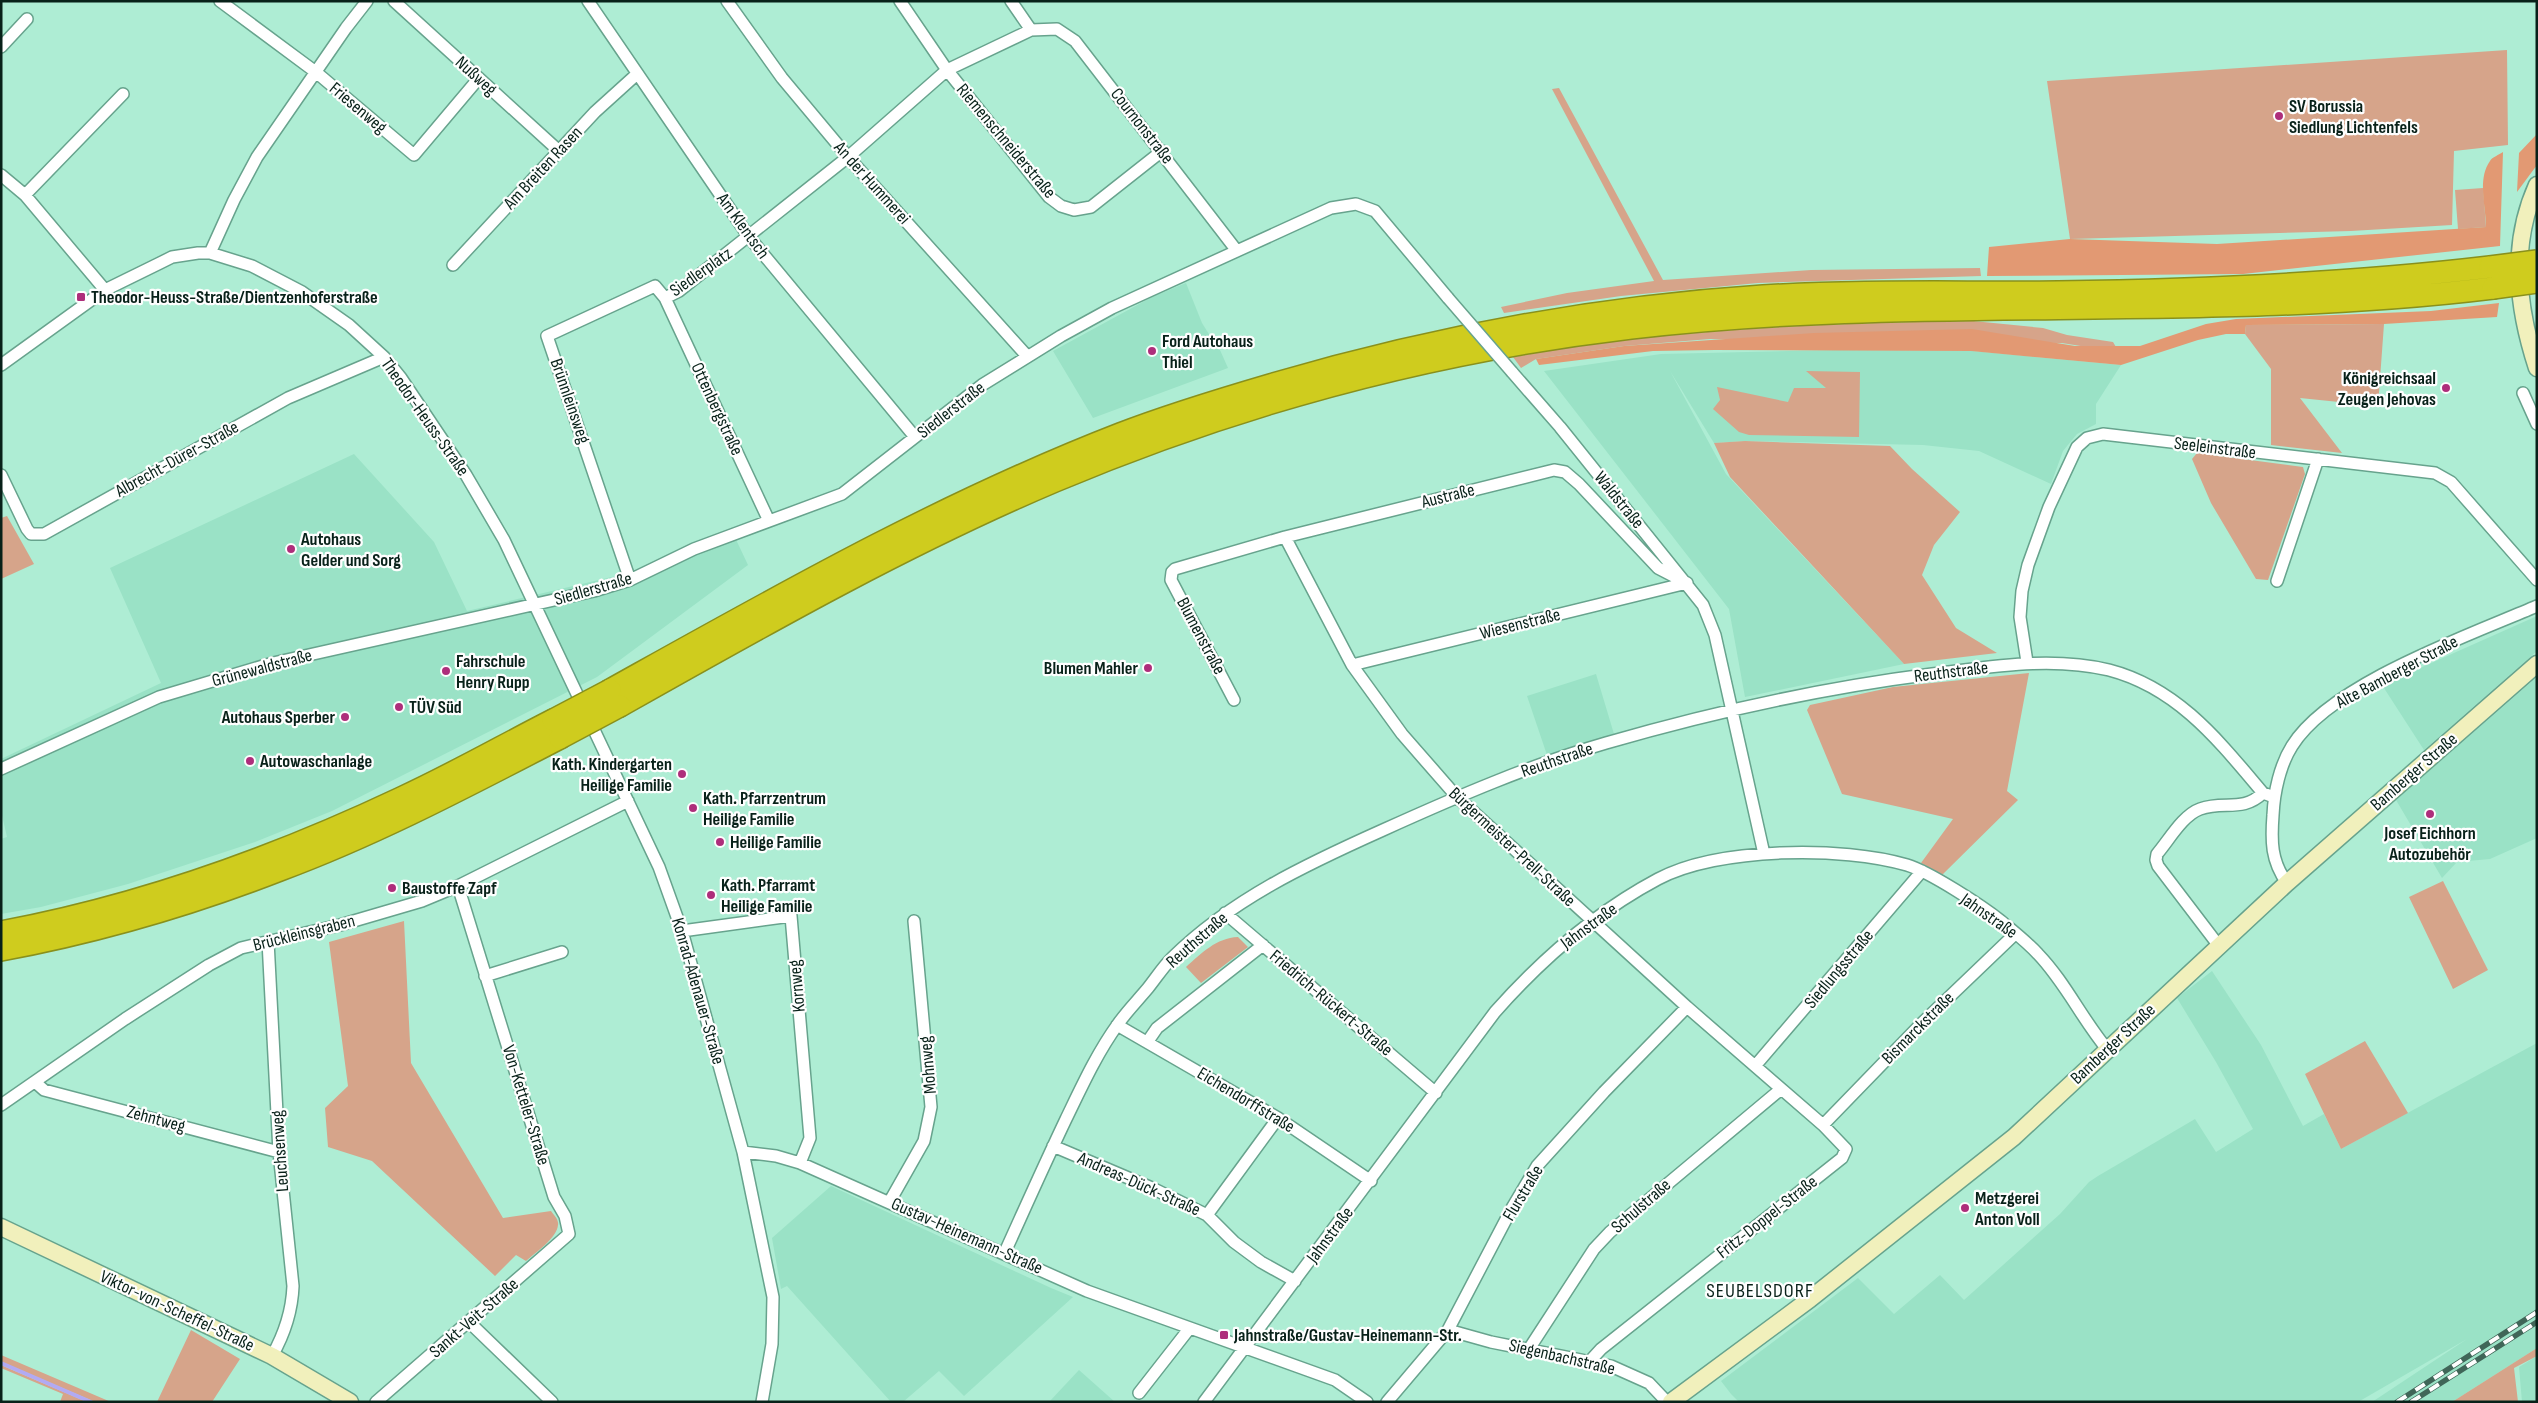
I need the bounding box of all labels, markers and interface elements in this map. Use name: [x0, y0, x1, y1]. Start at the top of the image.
street label: Nußweg: [451, 52, 501, 100]
street label: Friesenweg: [325, 78, 391, 138]
street label: Riemenschneiderstraße: [952, 79, 1060, 203]
street label: Cournonstraße: [1106, 84, 1178, 168]
place label: SV Borussia Siedlung Lichtenfels: [2289, 96, 2418, 138]
marker: SV Borussia Siedlung Lichtenfels: [2273, 110, 2285, 122]
street label: Am Breiten Rasen: [499, 122, 587, 214]
street label: An der Hummerei: [829, 137, 915, 229]
street label: Am Klentsch: [712, 188, 774, 263]
street label: Siedlerplatz: [666, 243, 737, 301]
place label: Theodor-Heuss-Straße/Dientzenhoferstraße: [91, 287, 378, 308]
marker: Theodor-Heuss-Straße/Dientzenhoferstraße: [75, 291, 87, 303]
place label: Ford Autohaus Thiel: [1162, 331, 1253, 373]
marker: Ford Autohaus Thiel: [1146, 345, 1158, 357]
street label: Theodor-Heuss-Straße: [376, 354, 474, 480]
street label: Brünnleinsweg: [546, 356, 594, 446]
street label: Ottenbergstraße: [686, 359, 748, 459]
place label: Königreichsaal Zeugen Jehovas: [2338, 368, 2436, 410]
street label: Siedlerstraße: [913, 377, 989, 443]
marker: Königreichsaal Zeugen Jehovas: [2440, 382, 2452, 394]
street label: Albrecht-Dürer-Straße: [111, 416, 242, 502]
street label: Seeleinstraße: [2173, 433, 2257, 463]
street label: Waldstraße: [1590, 467, 1648, 533]
street label: Austraße: [1418, 479, 1477, 513]
place label: Autohaus Gelder und Sorg: [300, 529, 401, 571]
marker: Autohaus Gelder und Sorg: [285, 543, 297, 555]
street label: Siedlerstraße: [552, 568, 634, 610]
street label: Blumenstraße: [1172, 594, 1230, 678]
street label: Wiesenstraße: [1478, 604, 1562, 644]
street label: Alte Bamberger Straße: [2332, 631, 2461, 713]
street label: Grünewaldstraße: [210, 645, 314, 691]
place label: Fahrschule Henry Rupp: [456, 651, 530, 693]
street label: Reuthstraße: [1913, 657, 1989, 687]
place label: Blumen Mahler: [1044, 658, 1138, 679]
marker: Blumen Mahler: [1142, 662, 1154, 674]
marker: Fahrschule Henry Rupp: [440, 665, 452, 677]
place label: TÜV Süd: [409, 697, 462, 718]
marker: TÜV Süd: [393, 701, 405, 713]
place label: Autohaus Sperber: [221, 707, 335, 728]
marker: Autohaus Sperber: [339, 711, 351, 723]
street label: Bamberger Straße: [2366, 729, 2462, 815]
street label: Reuthstraße: [1518, 738, 1596, 782]
place label: Autowaschanlage: [259, 751, 372, 772]
place label: Kath. Kindergarten Heilige Familie: [552, 754, 672, 796]
marker: Autowaschanlage: [244, 755, 256, 767]
marker: Kath. Kindergarten Heilige Familie: [676, 768, 688, 780]
street label: Bürgermeister-Prell-Straße: [1444, 783, 1580, 911]
place label: Kath. Pfarrzentrum Heilige Familie: [703, 788, 826, 830]
marker: Kath. Pfarrzentrum Heilige Familie: [687, 802, 699, 814]
marker: Josef Eichhorn Autozubehör: [2424, 808, 2436, 820]
place label: Josef Eichhorn Autozubehör: [2383, 823, 2476, 865]
place label: Heilige Familie: [730, 832, 822, 853]
marker: Heilige Familie: [714, 836, 726, 848]
place label: Kath. Pfarramt Heilige Familie: [721, 875, 815, 917]
place label: Baustoffe Zapf: [402, 878, 497, 899]
marker: Baustoffe Zapf: [386, 882, 398, 894]
street label: Jahnstraße: [1956, 888, 2021, 943]
marker: Kath. Pfarramt Heilige Familie: [705, 889, 717, 901]
street label: Jahnstraße: [1556, 899, 1621, 954]
street label: Reuthstraße: [1162, 908, 1232, 972]
street label: Brückleinsgraben: [251, 910, 357, 956]
street label: Konrad-Adenauer-Straße: [667, 915, 729, 1067]
street label: Siedlungsstraße: [1800, 925, 1878, 1013]
street label: Friedrich-Rückert-Straße: [1265, 945, 1397, 1061]
street label: Kornweg: [784, 959, 810, 1013]
street label: Bismarckstraße: [1877, 987, 1959, 1069]
street label: Bamberger Straße: [2066, 999, 2160, 1089]
street label: Mohnweg: [915, 1035, 941, 1095]
street label: Von-Ketteler-Straße: [498, 1042, 554, 1168]
street label: Eichendorffstraße: [1194, 1063, 1298, 1137]
street label: Zehntweg: [124, 1101, 188, 1137]
street label: Leuchsenweg: [267, 1109, 293, 1193]
street label: Andreas-Dück-Straße: [1073, 1147, 1204, 1220]
street label: Flurstraße: [1498, 1161, 1548, 1225]
street label: Fritz-Doppel-Straße: [1712, 1171, 1822, 1263]
street label: Schulstraße: [1607, 1174, 1675, 1238]
place label: Metzgerei Anton Voll: [1974, 1188, 2040, 1230]
street label: Gustav-Heinemann-Straße: [888, 1193, 1046, 1279]
marker: Metzgerei Anton Voll: [1959, 1202, 1971, 1214]
street label: Jahnstraße: [1302, 1203, 1358, 1268]
street label: Viktor-von-Scheffel-Straße: [97, 1266, 257, 1356]
street label: Sankt-Veit-Straße: [425, 1274, 523, 1362]
district label: SEUBELSDORF: [1706, 1279, 1814, 1303]
place label: Jahnstraße/Gustav-Heinemann-Str.: [1233, 1325, 1462, 1346]
marker: Jahnstraße/Gustav-Heinemann-Str.: [1218, 1329, 1230, 1341]
street label: Siegenbachstraße: [1507, 1335, 1617, 1379]

